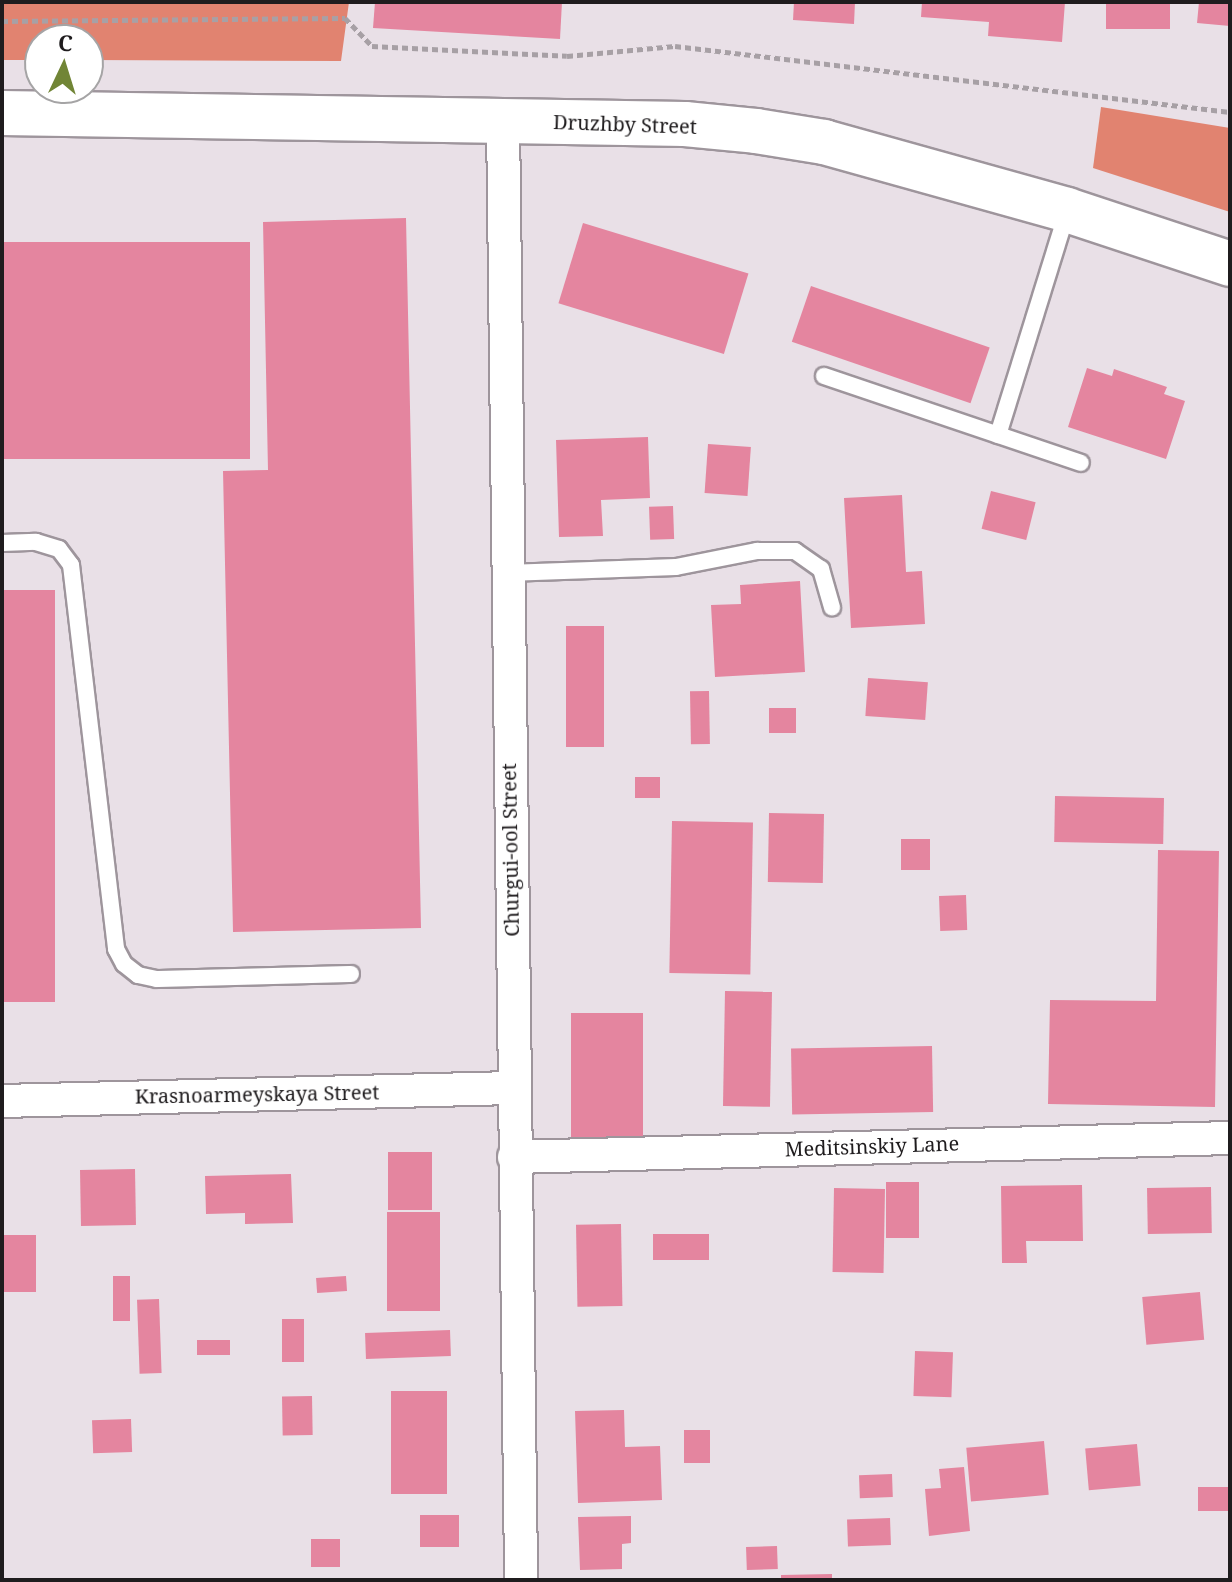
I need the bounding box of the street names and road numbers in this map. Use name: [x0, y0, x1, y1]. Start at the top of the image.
street label: Druzhby Street: [553, 109, 697, 139]
street label: Churgui-ool Street: [496, 763, 524, 937]
street label: Krasnoarmeyskaya Street: [135, 1080, 379, 1108]
street label: Meditsinskiy Lane: [784, 1131, 960, 1161]

